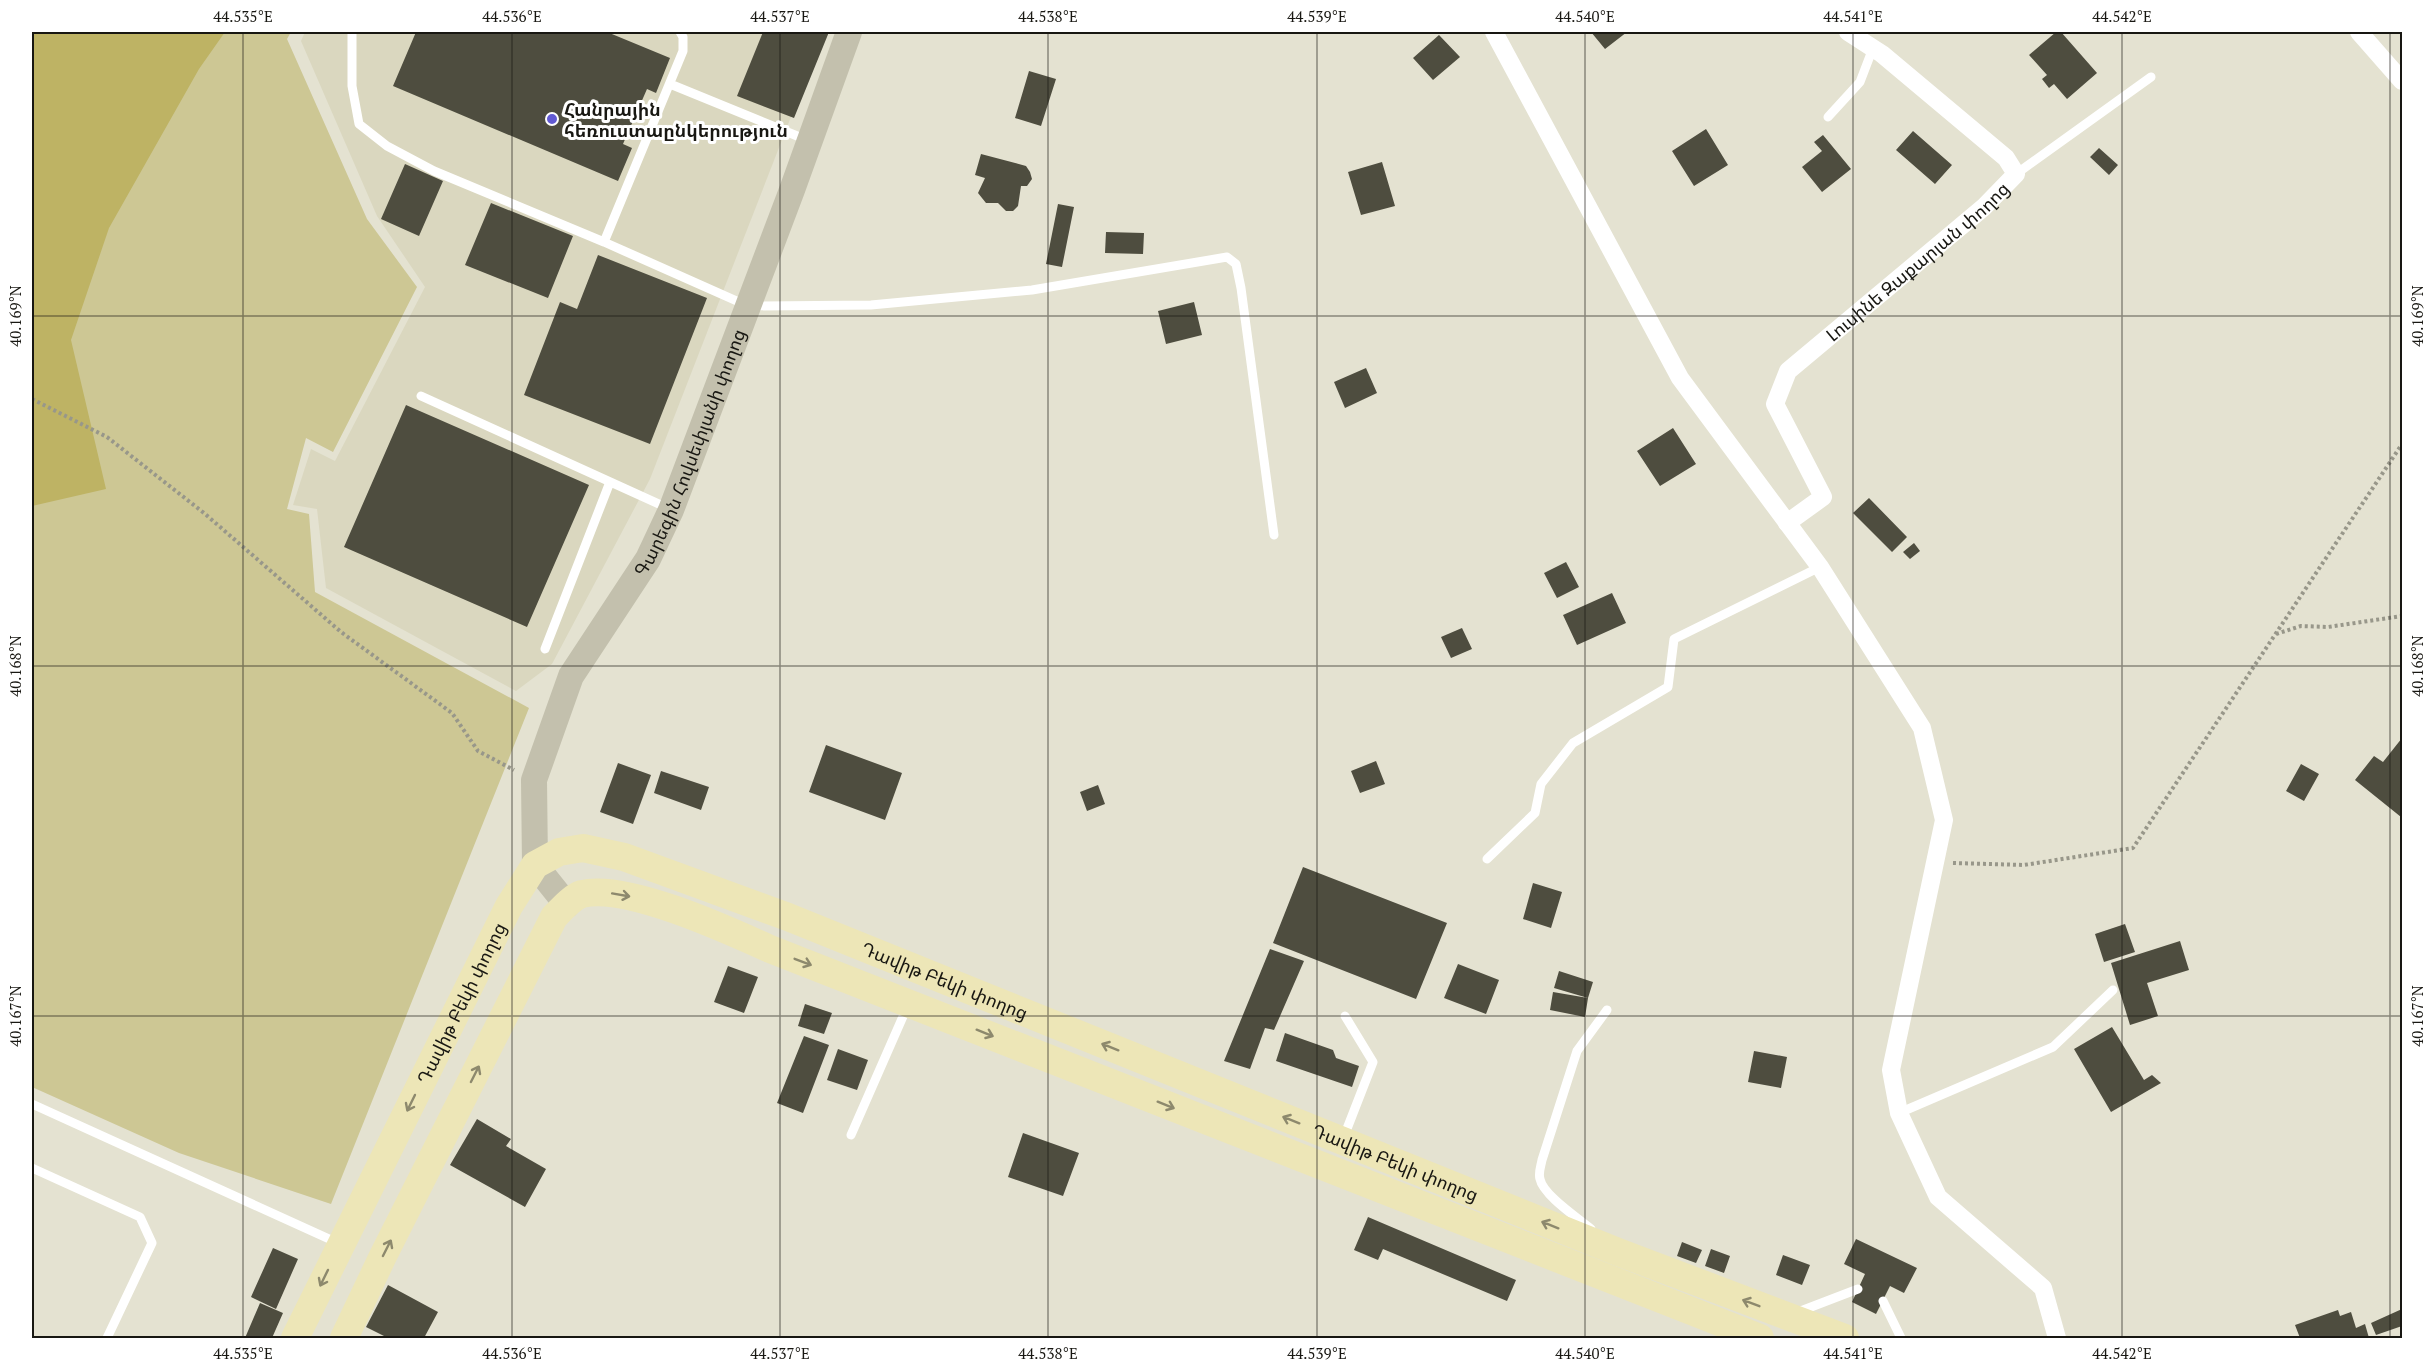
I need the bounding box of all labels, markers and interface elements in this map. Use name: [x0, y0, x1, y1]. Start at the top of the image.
text: 44.535°E: [213, 6, 273, 26]
text: 44.536°E: [482, 6, 542, 26]
text: 44.537°E: [750, 6, 810, 26]
text: 44.538°E: [1018, 6, 1078, 26]
text: 44.539°E: [1287, 6, 1347, 26]
text: 44.540°E: [1555, 6, 1615, 26]
text: 44.541°E: [1823, 6, 1883, 26]
text: 44.542°E: [2092, 6, 2152, 26]
place label: Հանրային հեռուստաընկերություն: [564, 97, 788, 142]
marker: Հանրային հեռուստաընկերություն: [545, 112, 559, 126]
street label: Լուսինե Զաքարյան փողոց: [1821, 177, 2014, 346]
text: 40.169°N: [5, 285, 25, 347]
text: 40.169°N: [2407, 285, 2427, 347]
street label: Գարեգին Հովսեփյանի փողոց: [628, 325, 750, 581]
text: 40.168°N: [5, 635, 25, 697]
text: 40.168°N: [2407, 635, 2427, 697]
one-way arrow: [610, 890, 630, 901]
street label: Դավիթ Բեկի փողոց: [411, 918, 511, 1088]
street label: Դավիթ Բեկի փողոց: [858, 936, 1032, 1025]
one-way arrow: [794, 958, 812, 969]
text: 40.167°N: [5, 985, 25, 1047]
text: 40.167°N: [2407, 985, 2427, 1047]
one-way arrow: [975, 1028, 994, 1039]
one-way arrow: [1101, 1041, 1120, 1052]
one-way arrow: [470, 1065, 481, 1083]
one-way arrow: [405, 1094, 416, 1112]
one-way arrow: [1156, 1101, 1175, 1112]
one-way arrow: [1282, 1114, 1301, 1125]
street label: Դավիթ Բեկի փողոց: [1309, 1118, 1482, 1206]
one-way arrow: [1541, 1219, 1559, 1230]
one-way arrow: [382, 1239, 393, 1257]
one-way arrow: [318, 1269, 330, 1287]
one-way arrow: [1742, 1297, 1760, 1308]
text: 44.535°E: [213, 1343, 273, 1363]
text: 44.536°E: [482, 1343, 542, 1363]
text: 44.537°E: [750, 1343, 810, 1363]
text: 44.538°E: [1018, 1343, 1078, 1363]
text: 44.539°E: [1287, 1343, 1347, 1363]
text: 44.540°E: [1555, 1343, 1615, 1363]
text: 44.541°E: [1823, 1343, 1883, 1363]
text: 44.542°E: [2092, 1343, 2152, 1363]

